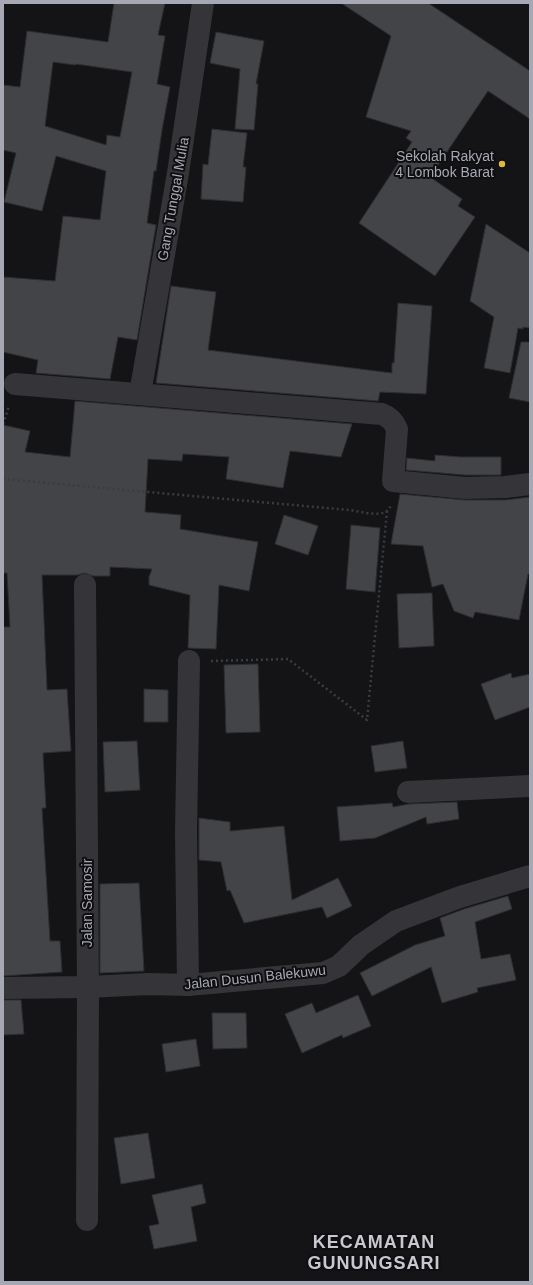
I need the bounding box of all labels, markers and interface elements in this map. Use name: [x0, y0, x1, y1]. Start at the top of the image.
street label: Gang Tunggal Mulia: [154, 136, 192, 262]
place label: Sekolah Rakyat 4 Lombok Barat: [395, 148, 494, 180]
marker: Sekolah Rakyat 4 Lombok Barat: [497, 159, 507, 169]
street label: Jalan Samosir: [79, 858, 95, 947]
street label: Jalan Dusun Balekuwu: [183, 962, 327, 992]
district label: KECAMATAN GUNUNGSARI: [307, 1232, 441, 1273]

